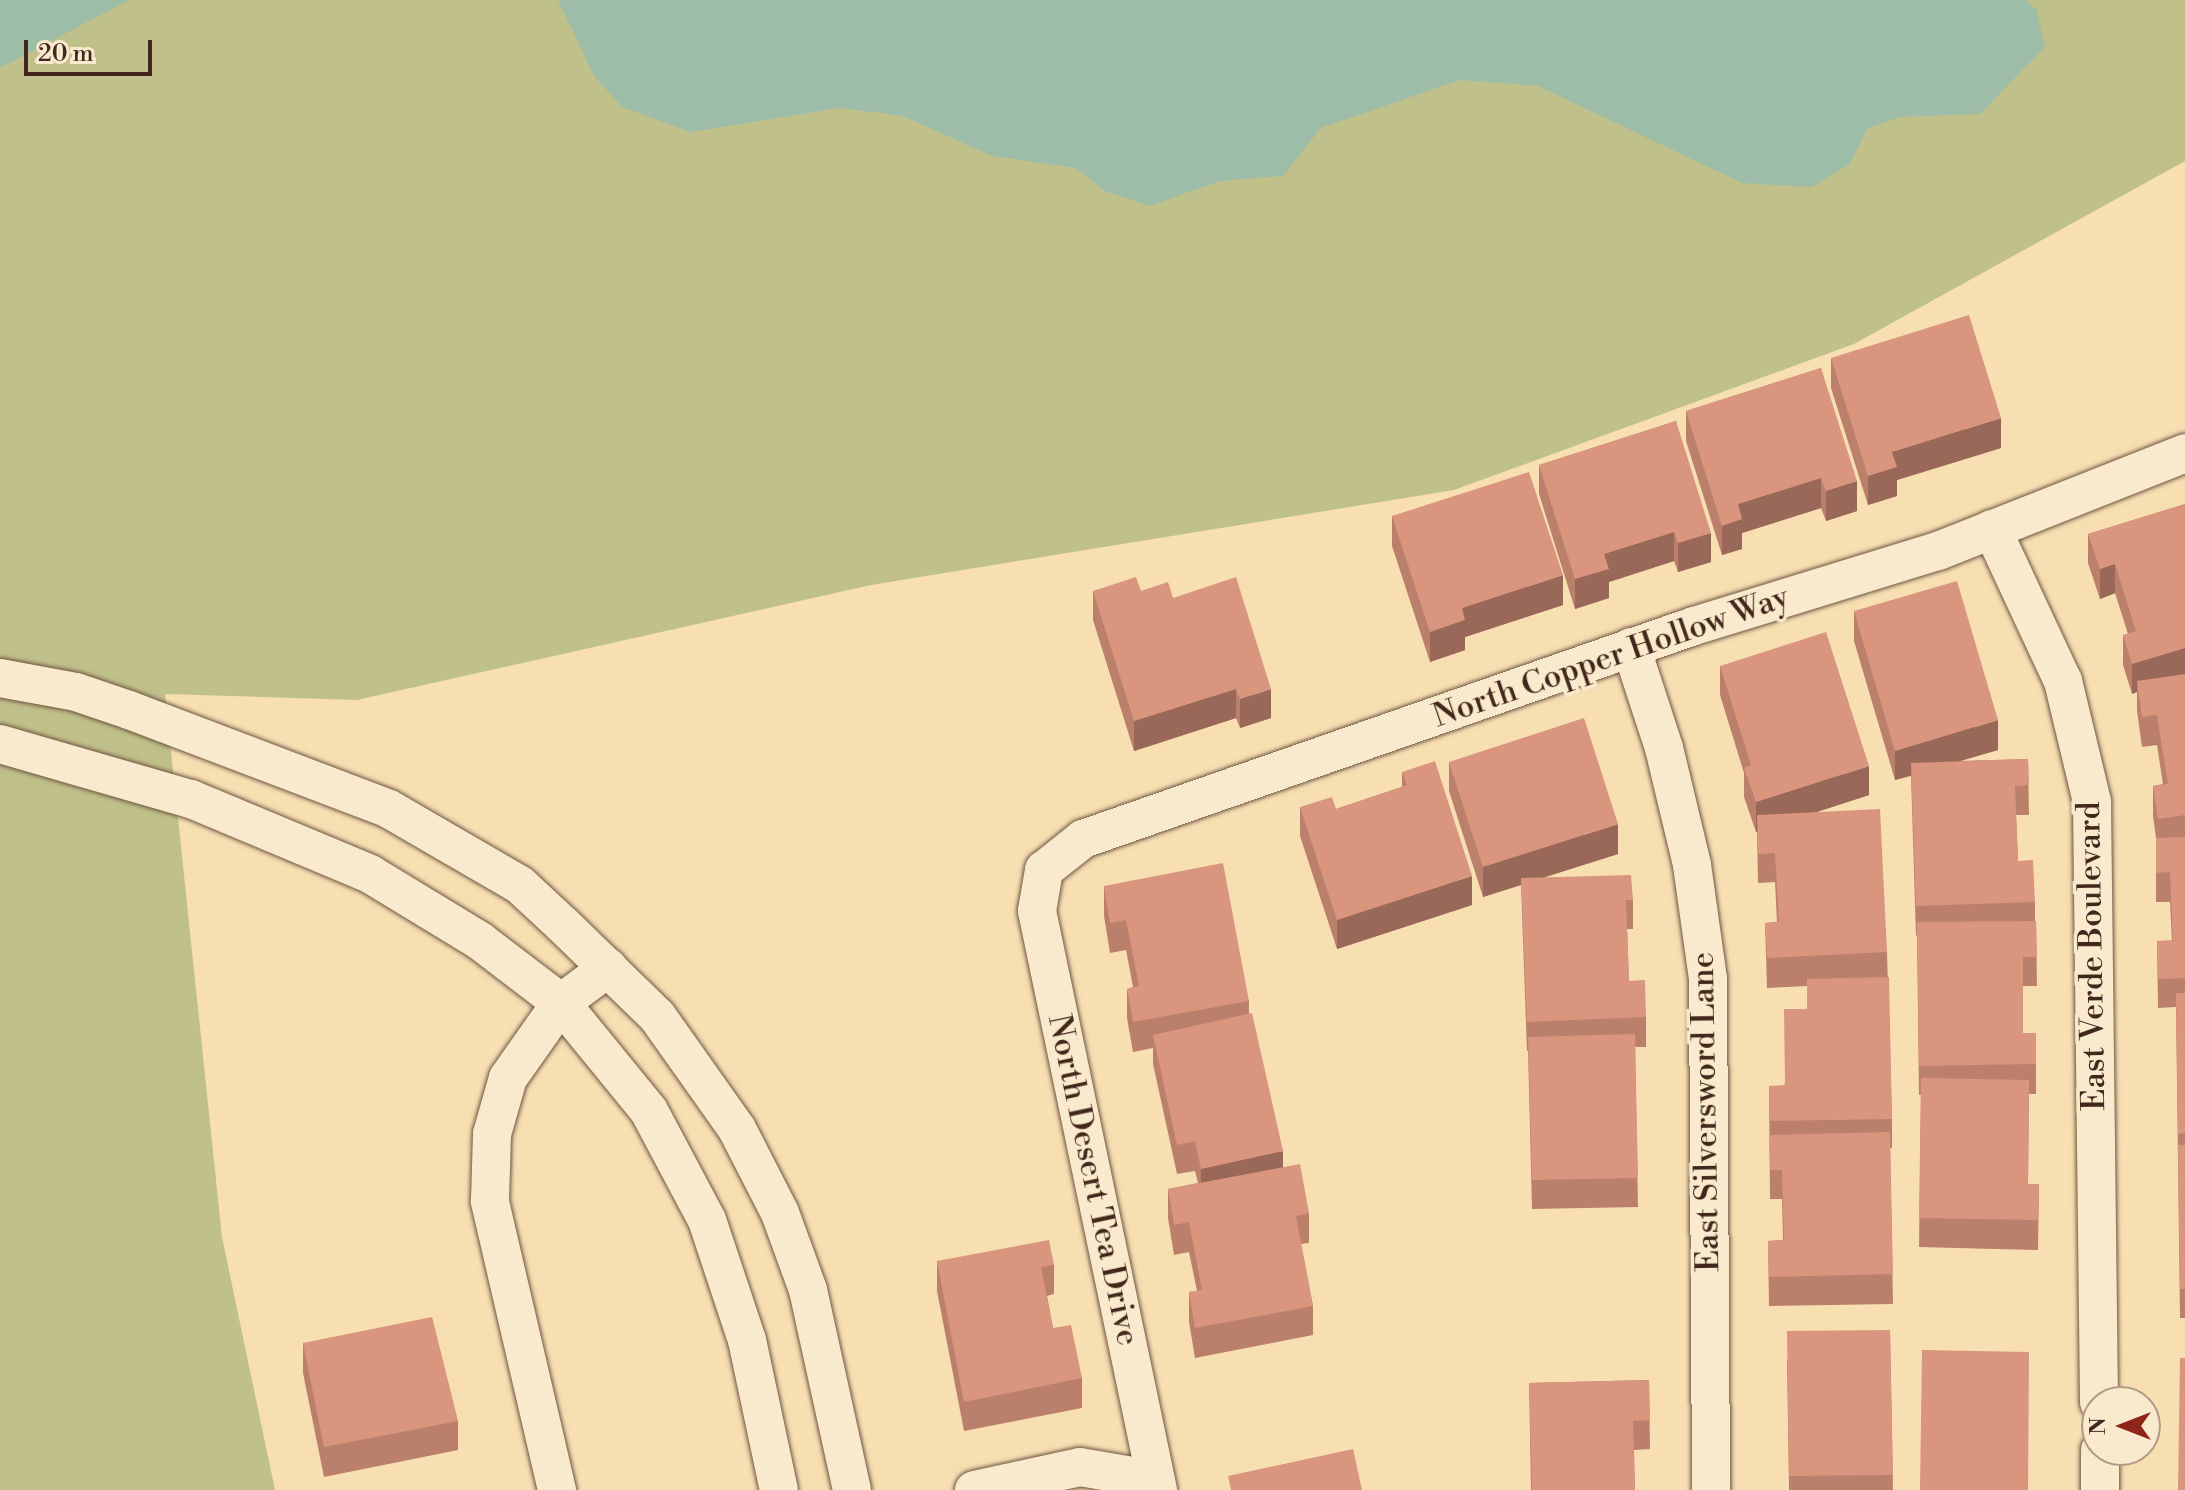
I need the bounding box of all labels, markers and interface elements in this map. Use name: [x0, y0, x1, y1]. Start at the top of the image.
scale bar: [28, 24, 156, 74]
text: 20 m: [38, 39, 94, 69]
street label: North Copper Hollow Way: [1428, 578, 1794, 736]
street label: East Verde Boulevard: [2070, 801, 2114, 1111]
street label: East Silversword Lane: [1684, 952, 1728, 1272]
street label: North Desert Tea Drive: [1039, 1011, 1147, 1349]
north arrow: [2081, 1386, 2161, 1466]
text: N: [2085, 1417, 2112, 1435]

